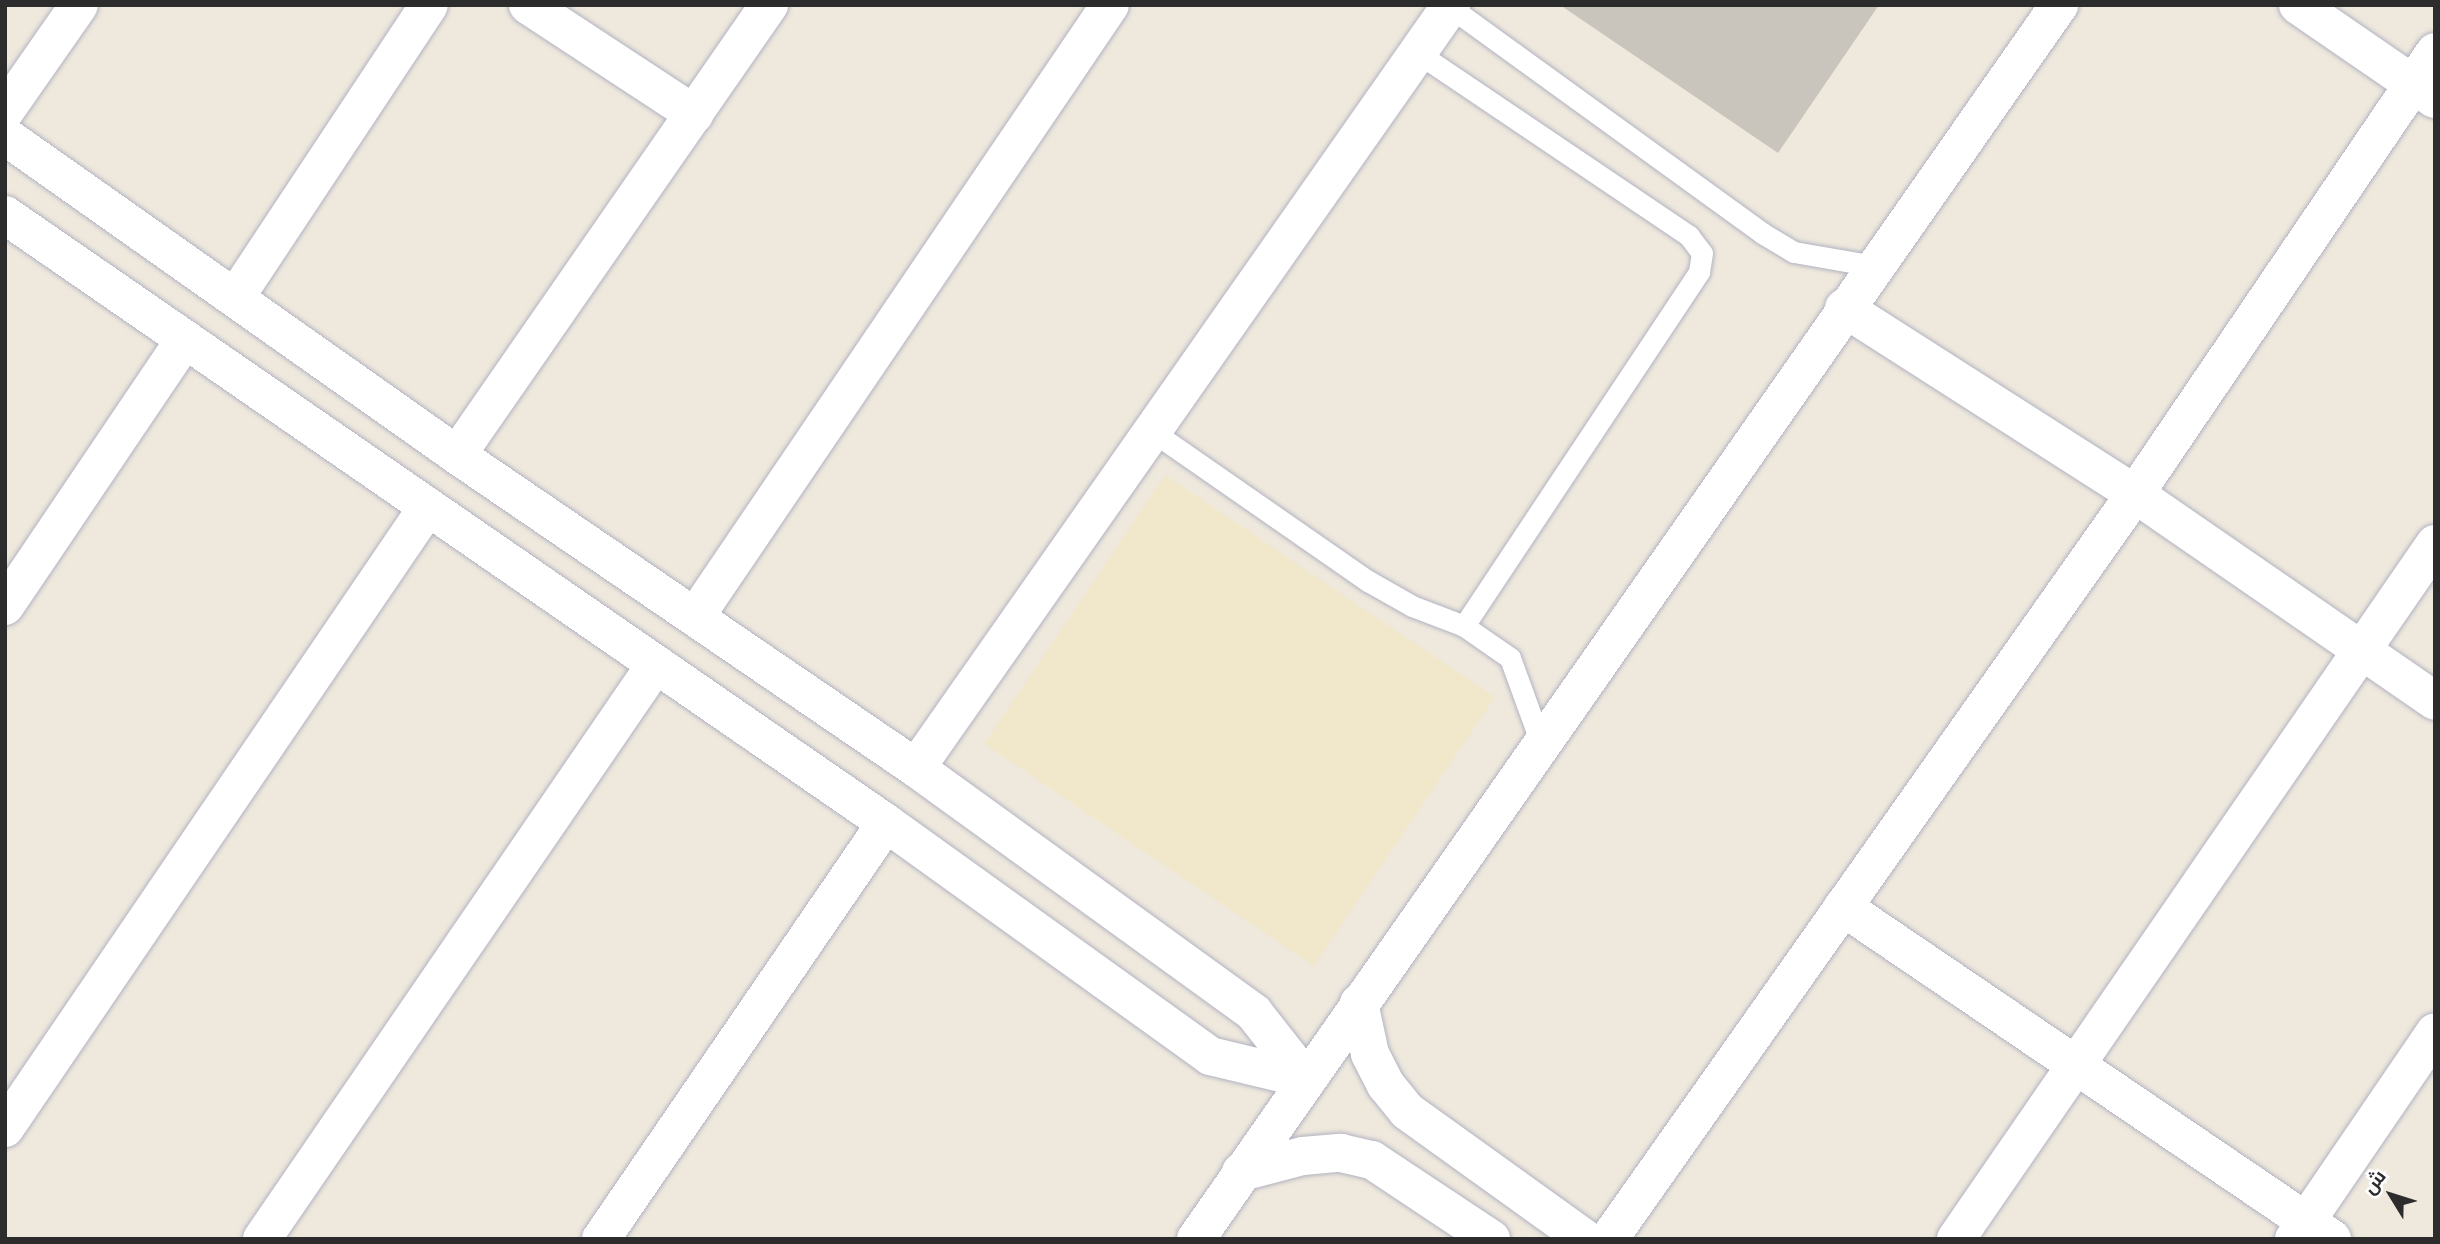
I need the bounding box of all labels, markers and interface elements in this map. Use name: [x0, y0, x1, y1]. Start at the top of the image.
north arrow: [2356, 1160, 2426, 1230]
text: ش: [2357, 1165, 2391, 1198]

